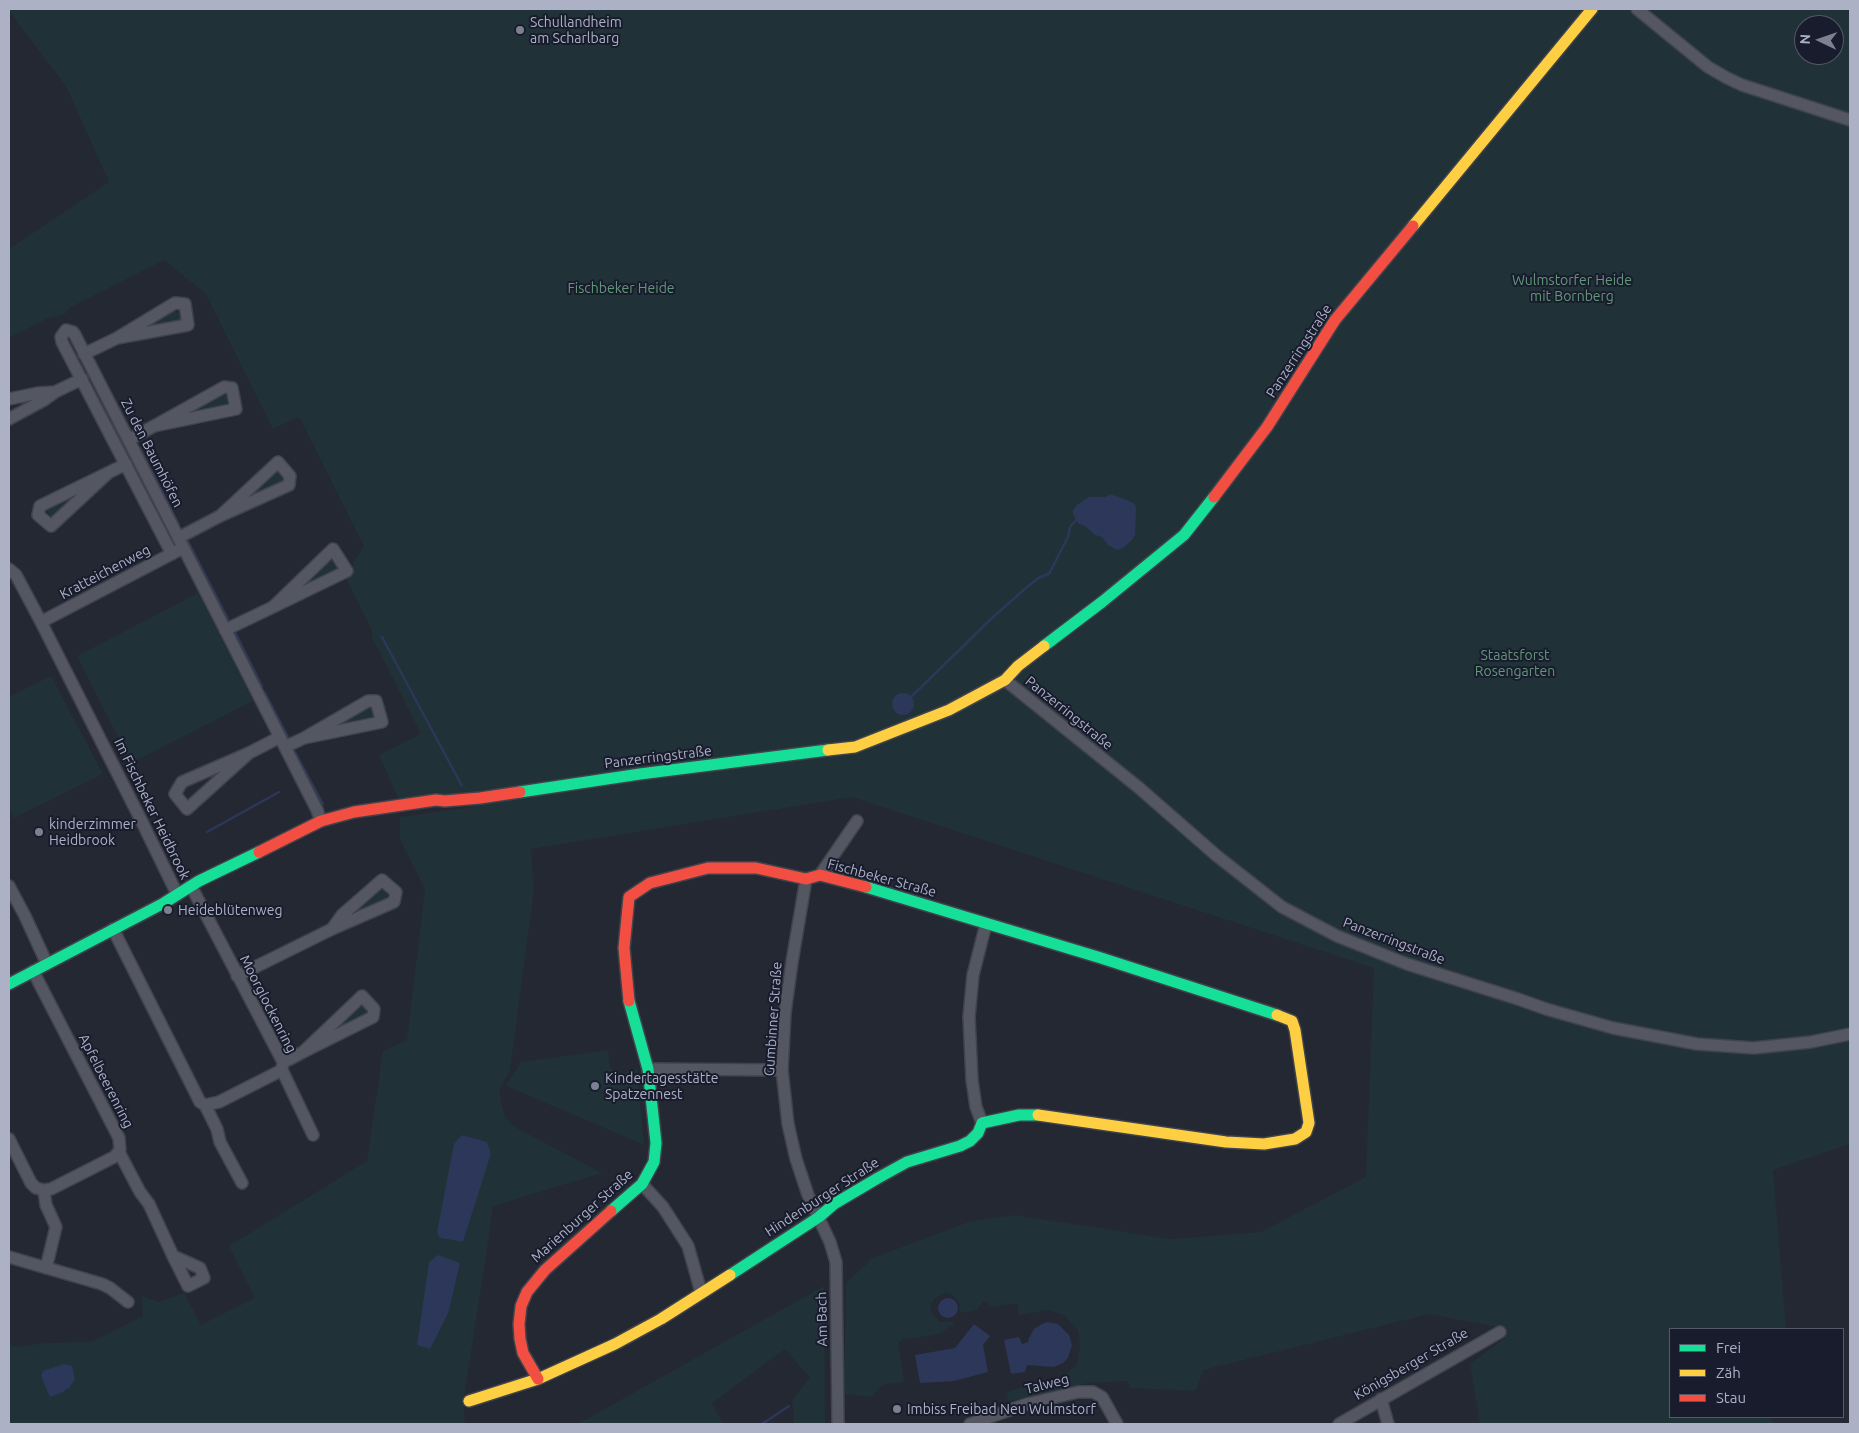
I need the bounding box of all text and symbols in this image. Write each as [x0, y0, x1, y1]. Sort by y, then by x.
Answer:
place label: Schullandheim am Scharlbarg [530, 14, 622, 46]
north arrow [1794, 15, 1844, 65]
marker: Schullandheim am Scharlbarg [514, 24, 526, 36]
text: N [1797, 34, 1813, 45]
park label: Wulmstorfer Heide mit Bornberg [1512, 272, 1632, 304]
park label: Fischbeker Heide [567, 280, 675, 296]
street label: Panzerringstraße [1263, 301, 1335, 401]
street label: Zu den Baumhöfen [117, 396, 187, 510]
street label: Kratteichenweg [57, 541, 153, 603]
park label: Staatsforst Rosengarten [1475, 647, 1555, 680]
street label: Panzerringstraße [1022, 673, 1116, 753]
street label: Im Fischbeker Heidbrook [110, 736, 194, 882]
street label: Panzerringstraße [603, 742, 713, 772]
place label: kinderzimmer Heidbrook [49, 816, 136, 849]
marker: kinderzimmer Heidbrook [33, 826, 45, 838]
street label: Fischbeker Straße [826, 855, 938, 901]
place label: Heideblütenweg [178, 902, 282, 918]
marker: Heideblütenweg [162, 904, 174, 916]
street label: Panzerringstraße [1341, 914, 1447, 968]
street label: Moorglockenring [236, 952, 300, 1056]
street label: Gumbinner Straße [761, 961, 785, 1077]
street label: Apfelbeerenring [75, 1031, 137, 1131]
place label: Kindertagesstätte Spatzennest [605, 1070, 718, 1102]
marker: Kindertagesstätte Spatzennest [589, 1080, 601, 1092]
street label: Hindenburger Straße [762, 1154, 882, 1240]
street label: Marienburger Straße [528, 1166, 636, 1266]
street label: Am Bach [813, 1291, 831, 1347]
street label: Königsberger Straße [1351, 1324, 1471, 1404]
legend [1669, 1328, 1844, 1418]
text: Frei [1716, 1339, 1741, 1356]
text: Zäh [1716, 1364, 1741, 1381]
street label: Talweg [1023, 1370, 1071, 1398]
text: Stau [1716, 1389, 1746, 1406]
place label: Imbiss Freibad Neu Wulmstorf [907, 1401, 1096, 1417]
marker: Imbiss Freibad Neu Wulmstorf [891, 1403, 903, 1415]

